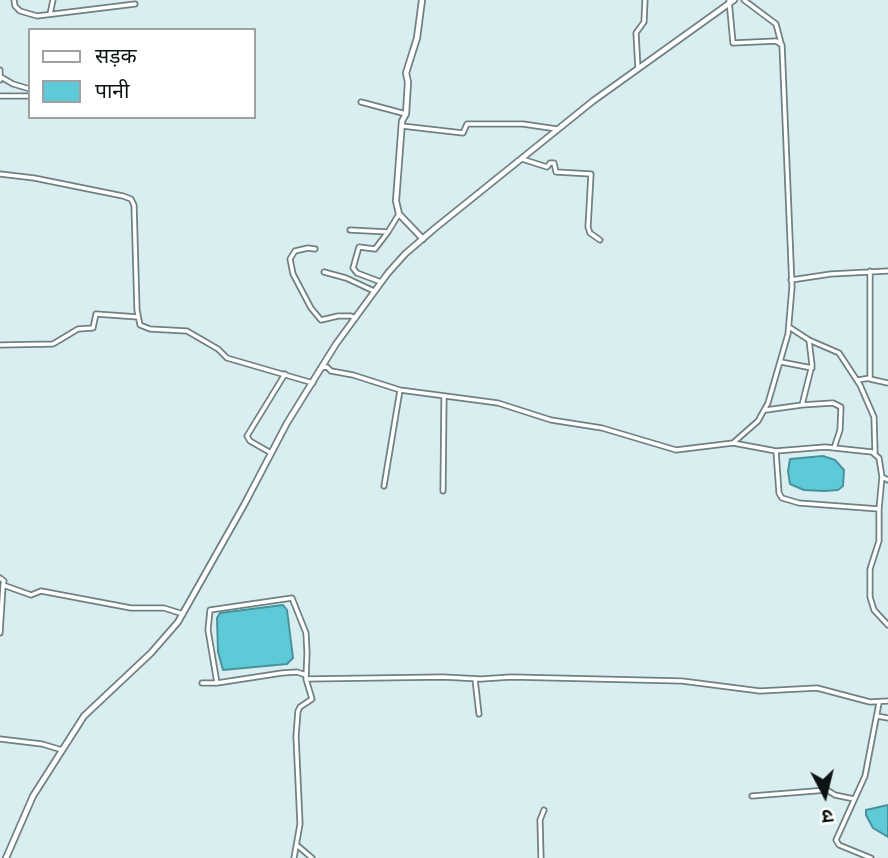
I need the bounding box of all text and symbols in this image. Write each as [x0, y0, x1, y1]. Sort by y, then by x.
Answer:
legend [28, 28, 256, 119]
text: सड़क [95, 41, 137, 71]
text: पानी [95, 76, 129, 106]
north arrow [790, 760, 860, 830]
text: उ [820, 802, 835, 830]

